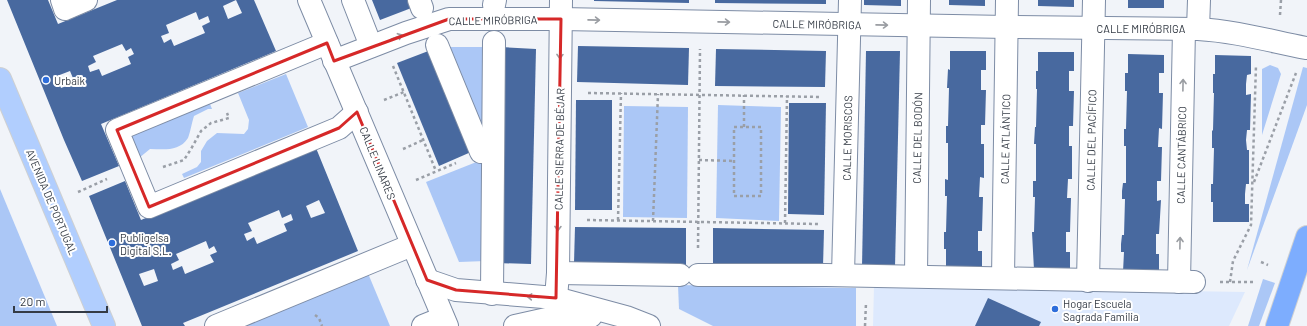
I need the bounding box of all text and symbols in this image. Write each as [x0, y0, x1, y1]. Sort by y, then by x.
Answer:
street label: CALLE MIRÓBRIGA [448, 13, 538, 27]
one-way arrow [587, 16, 600, 23]
street label: CALLE MIRÓBRIGA [772, 17, 862, 31]
one-way arrow [717, 18, 730, 26]
one-way arrow [875, 21, 888, 28]
street label: CALLE MIRÓBRIGA [1097, 22, 1186, 35]
one-way arrow [390, 32, 402, 40]
one-way arrow [556, 46, 564, 59]
place label: Urbaik [54, 74, 86, 87]
marker: Urbaik [41, 75, 51, 85]
one-way arrow [1179, 79, 1186, 92]
street label: CALLE SIERRA DE BÉJAR [551, 88, 567, 210]
street label: CALLE DEL PACÍFICO [1084, 89, 1098, 191]
street label: CALLE DEL BODÓN [910, 92, 924, 184]
street label: CALLE ATLÁNTICO [998, 94, 1012, 184]
street label: CALLE MORISCOS [840, 95, 854, 181]
street label: CALLE CANTÁBRICO [1174, 106, 1188, 204]
street label: CALLE LINARES [357, 125, 399, 201]
street label: AVENIDA DE PORTUGAL [24, 147, 80, 257]
one-way arrow [554, 218, 562, 231]
place label: Publigelsa Digital S.L. [120, 231, 171, 257]
one-way arrow [1176, 237, 1184, 250]
marker: Publigelsa Digital S.L. [107, 238, 117, 248]
scale bar [14, 288, 107, 314]
one-way arrow [527, 293, 540, 300]
text: 20 m [20, 294, 46, 308]
place label: Hogar Escuela Sagrada Familia [1063, 297, 1139, 323]
marker: Hogar Escuela Sagrada Familia [1050, 304, 1060, 314]

